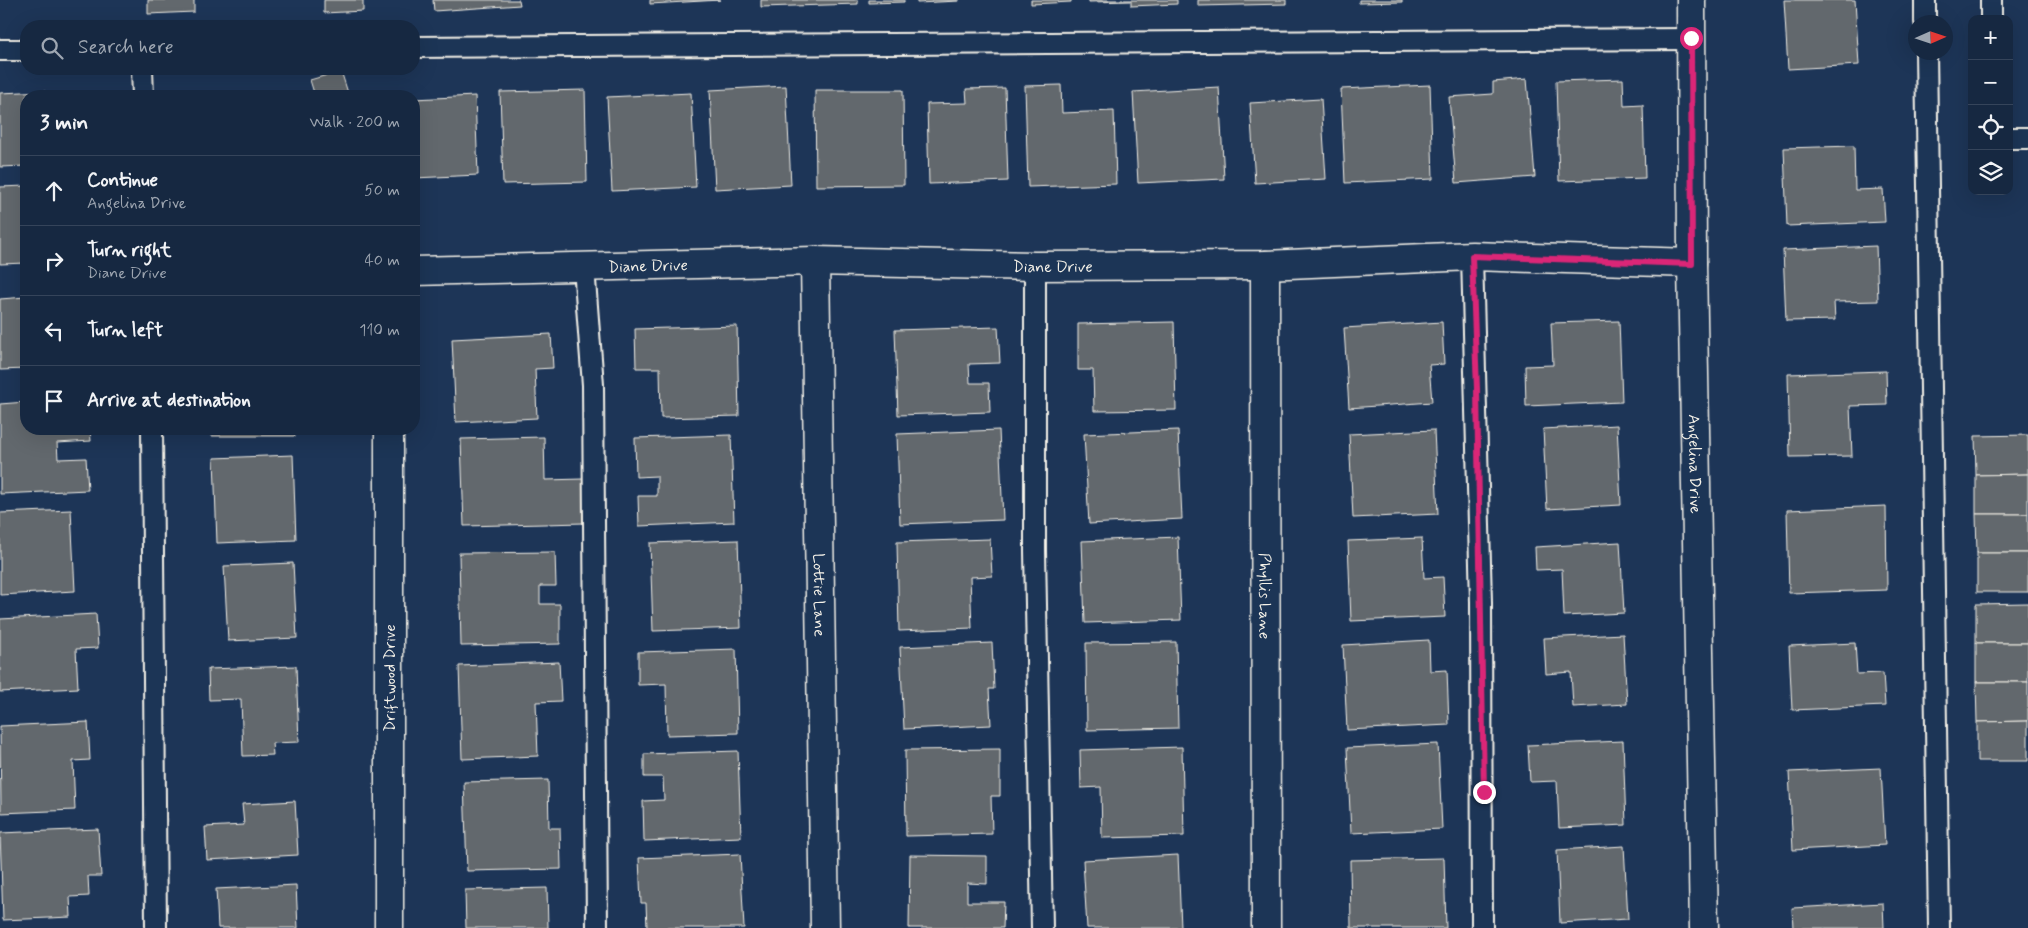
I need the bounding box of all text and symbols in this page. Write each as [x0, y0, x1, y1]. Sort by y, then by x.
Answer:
north arrow [1908, 15, 1953, 60]
map controls [1968, 15, 2013, 195]
button: + [1968, 15, 2013, 60]
search box [20, 20, 420, 75]
route start [1680, 27, 1703, 50]
icon: search [38, 34, 66, 62]
text: Search here [78, 35, 174, 60]
button: − [1968, 60, 2013, 105]
button: locate [1968, 105, 2013, 150]
text: 3 min [40, 109, 88, 137]
text: Walk · 200 m [309, 112, 400, 133]
button: layers [1968, 150, 2013, 195]
text: Continue [87, 168, 158, 193]
icon: ahead [40, 177, 68, 205]
text: 50 m [364, 180, 400, 201]
text: Angelina Drive [87, 193, 186, 214]
text: Turn right [87, 238, 171, 263]
icon: right [40, 247, 68, 275]
text: 40 m [364, 250, 400, 271]
street label: Diane Drive [608, 255, 688, 278]
street label: Diane Drive [1013, 257, 1093, 278]
text: Diane Drive [87, 263, 167, 284]
icon: left [40, 317, 68, 345]
text: Turn left [87, 318, 163, 343]
text: 110 m [359, 320, 400, 341]
icon: arrive [40, 387, 68, 415]
text: Arrive at destination [87, 388, 251, 413]
street label: Angelina Drive [1682, 414, 1706, 514]
street label: Lottie Lane [807, 553, 830, 637]
street label: Phyllis Lane [1253, 553, 1275, 639]
street label: Driftwood Drive [380, 624, 401, 732]
route end [1473, 781, 1496, 804]

